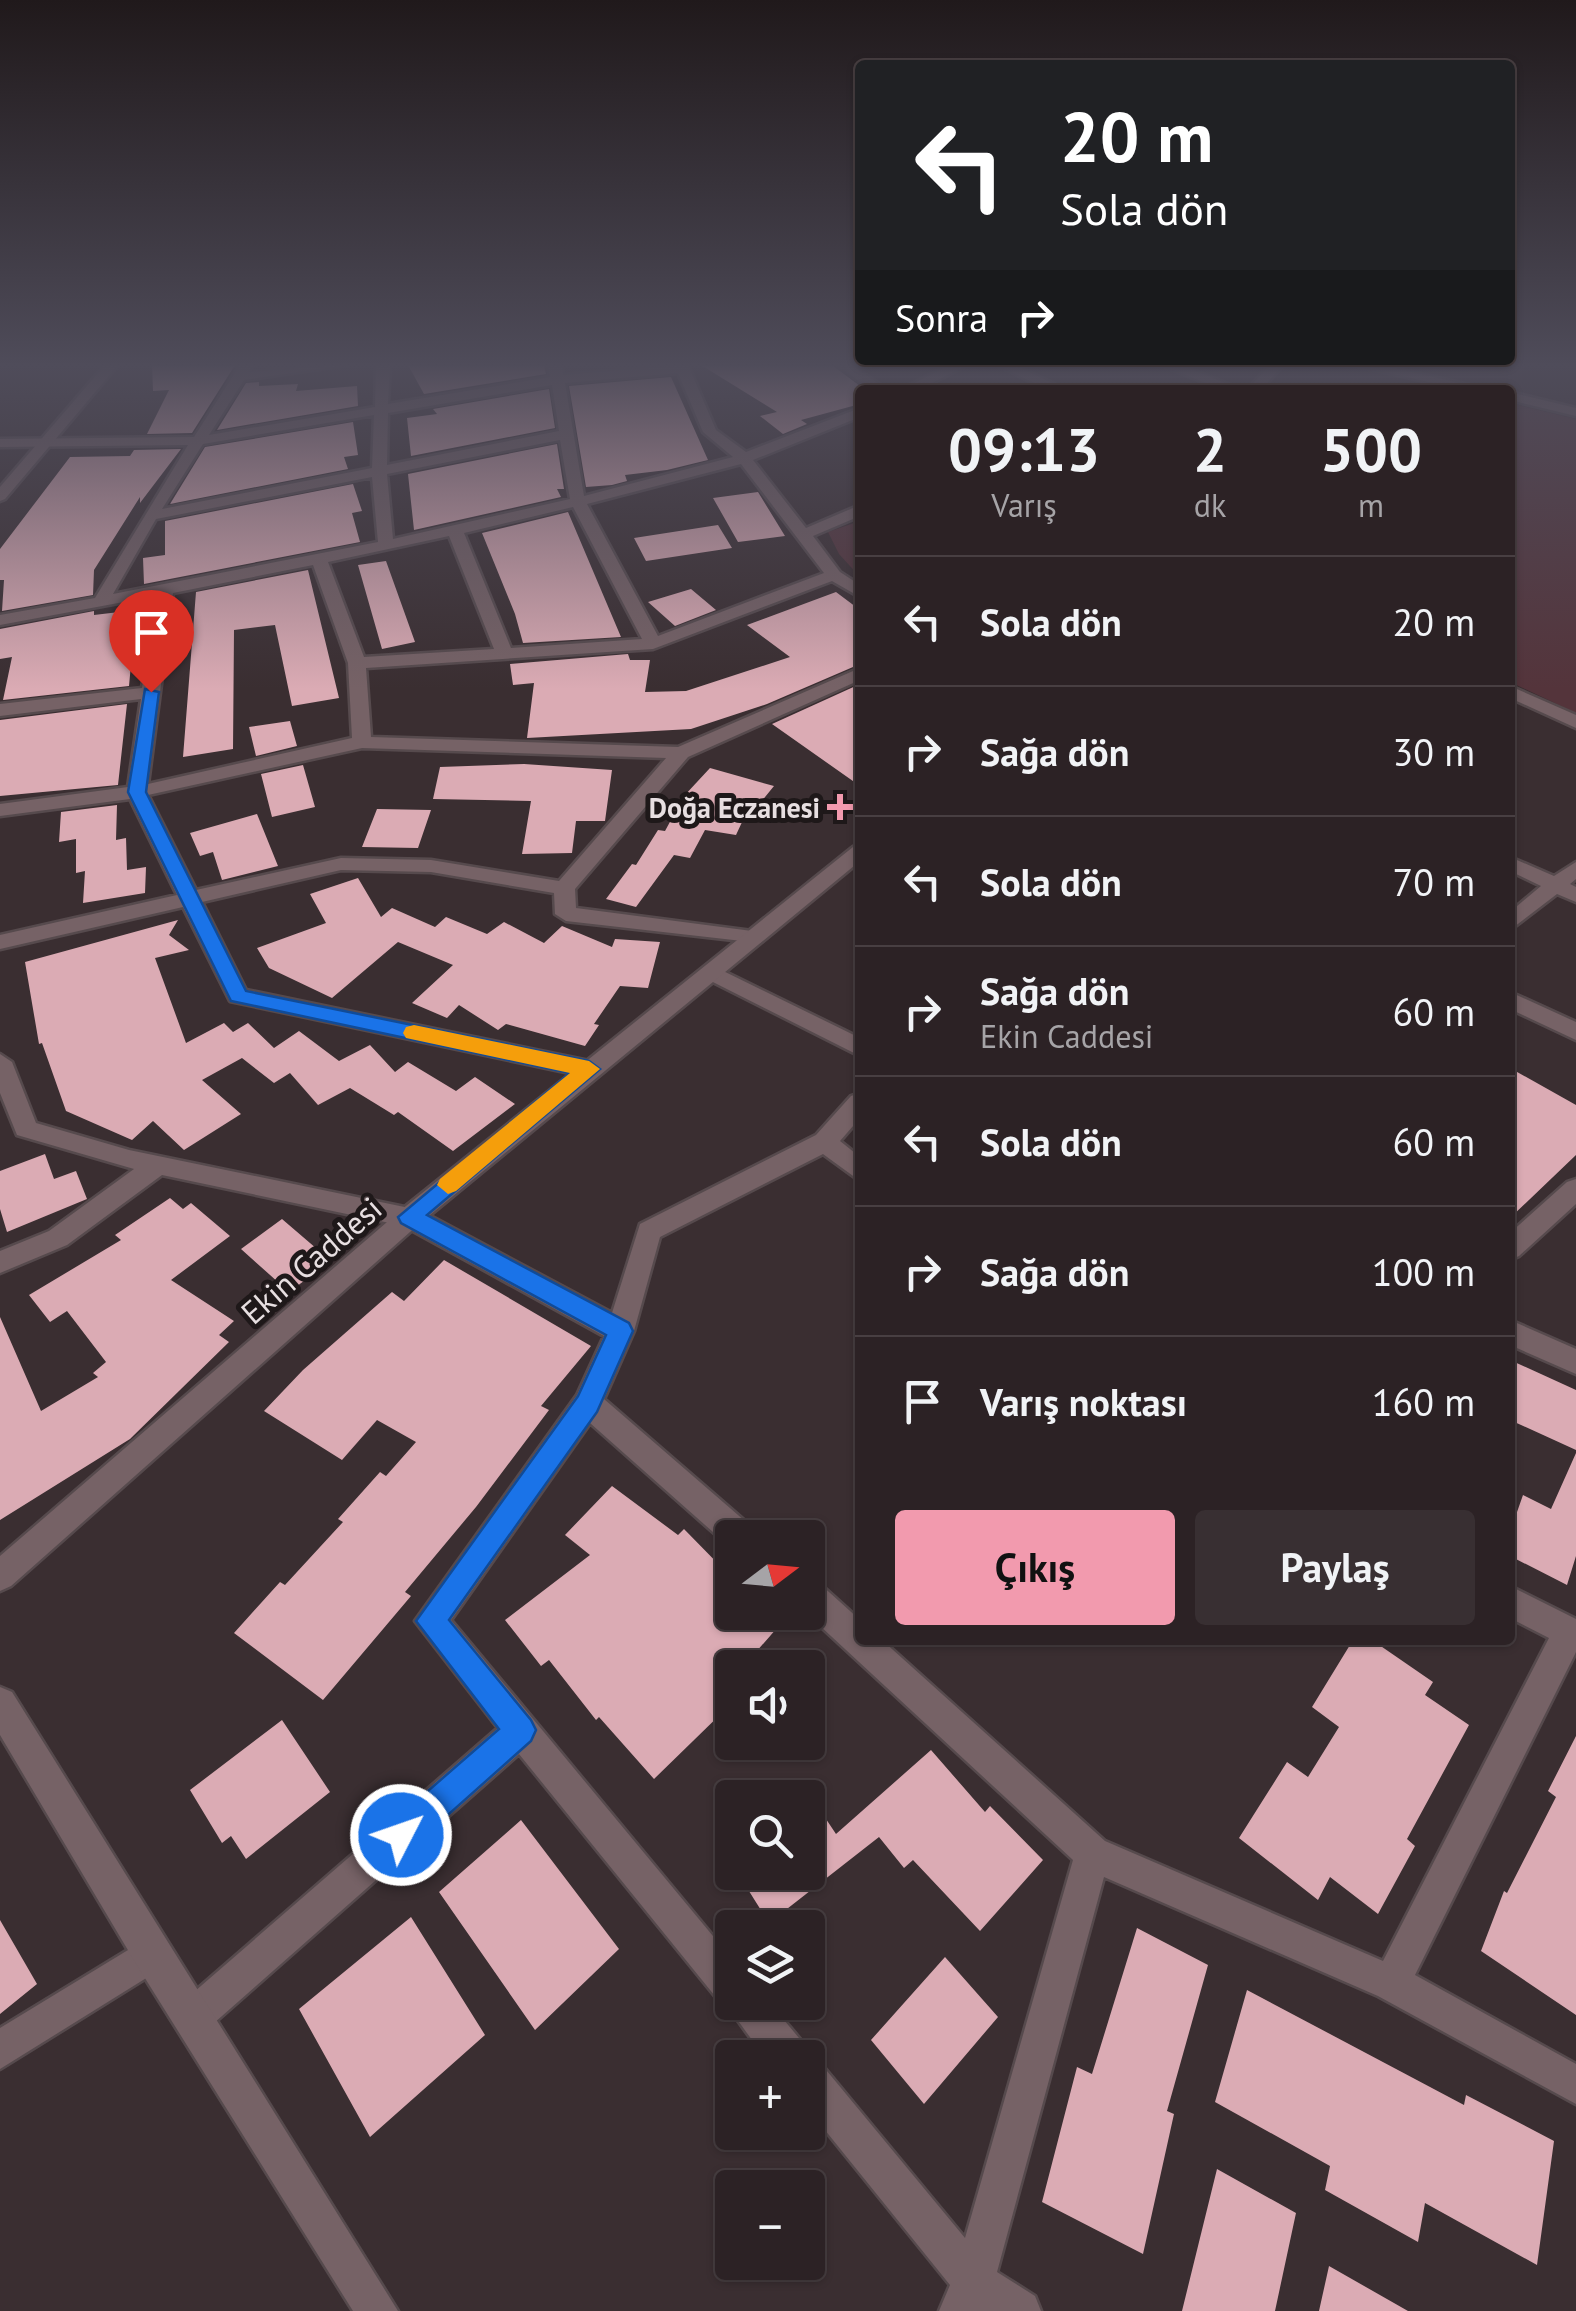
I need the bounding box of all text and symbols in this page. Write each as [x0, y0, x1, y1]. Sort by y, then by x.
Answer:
text: 20 m [1060, 91, 1213, 181]
icon: left [895, 100, 1025, 230]
text: Sola dön [1060, 179, 1228, 237]
icon: right [1008, 290, 1063, 345]
text: Sonra [895, 293, 988, 342]
text: 09:13 [948, 410, 1100, 488]
text: 2 [1193, 410, 1227, 488]
text: 500 [1320, 410, 1422, 488]
text: Varış [991, 484, 1057, 526]
text: dk [1194, 484, 1226, 526]
text: m [1358, 484, 1384, 526]
pin [109, 590, 194, 693]
icon: left [895, 594, 950, 649]
text: Sola dön [980, 597, 1122, 646]
text: 20 m [1393, 597, 1475, 646]
icon: arrive [124, 605, 179, 660]
icon: right [895, 724, 950, 779]
text: Sağa dön [980, 727, 1129, 776]
text: 30 m [1393, 727, 1475, 776]
place label: Doğa Eczanesi [649, 789, 820, 826]
marker: Doğa Eczanesi [829, 796, 851, 818]
icon: left [895, 854, 950, 909]
text: Sola dön [980, 857, 1122, 906]
text: 70 m [1393, 857, 1475, 906]
text: Sağa dön [980, 966, 1129, 1015]
icon: right [895, 984, 950, 1039]
text: 60 m [1393, 987, 1475, 1036]
text: Ekin Caddesi [980, 1015, 1153, 1057]
icon: left [895, 1114, 950, 1169]
text: Sola dön [980, 1117, 1122, 1166]
text: 60 m [1393, 1117, 1475, 1166]
street label: Ekin Caddesi [232, 1187, 390, 1333]
icon: right [895, 1244, 950, 1299]
text: Sağa dön [980, 1247, 1129, 1296]
text: 100 m [1372, 1247, 1475, 1296]
icon: arrive [895, 1374, 950, 1429]
text: Varış noktası [980, 1377, 1187, 1426]
text: 160 m [1372, 1377, 1475, 1426]
button: Çıkış [895, 1510, 1175, 1625]
button: Paylaş [1195, 1510, 1475, 1625]
north arrow [715, 1520, 825, 1630]
map controls [715, 1520, 825, 2280]
button: sound [715, 1650, 825, 1760]
button: search [715, 1780, 825, 1890]
position arrow [349, 1783, 453, 1887]
button: layers [715, 1910, 825, 2020]
button: + [715, 2040, 825, 2150]
button: − [715, 2170, 825, 2280]

